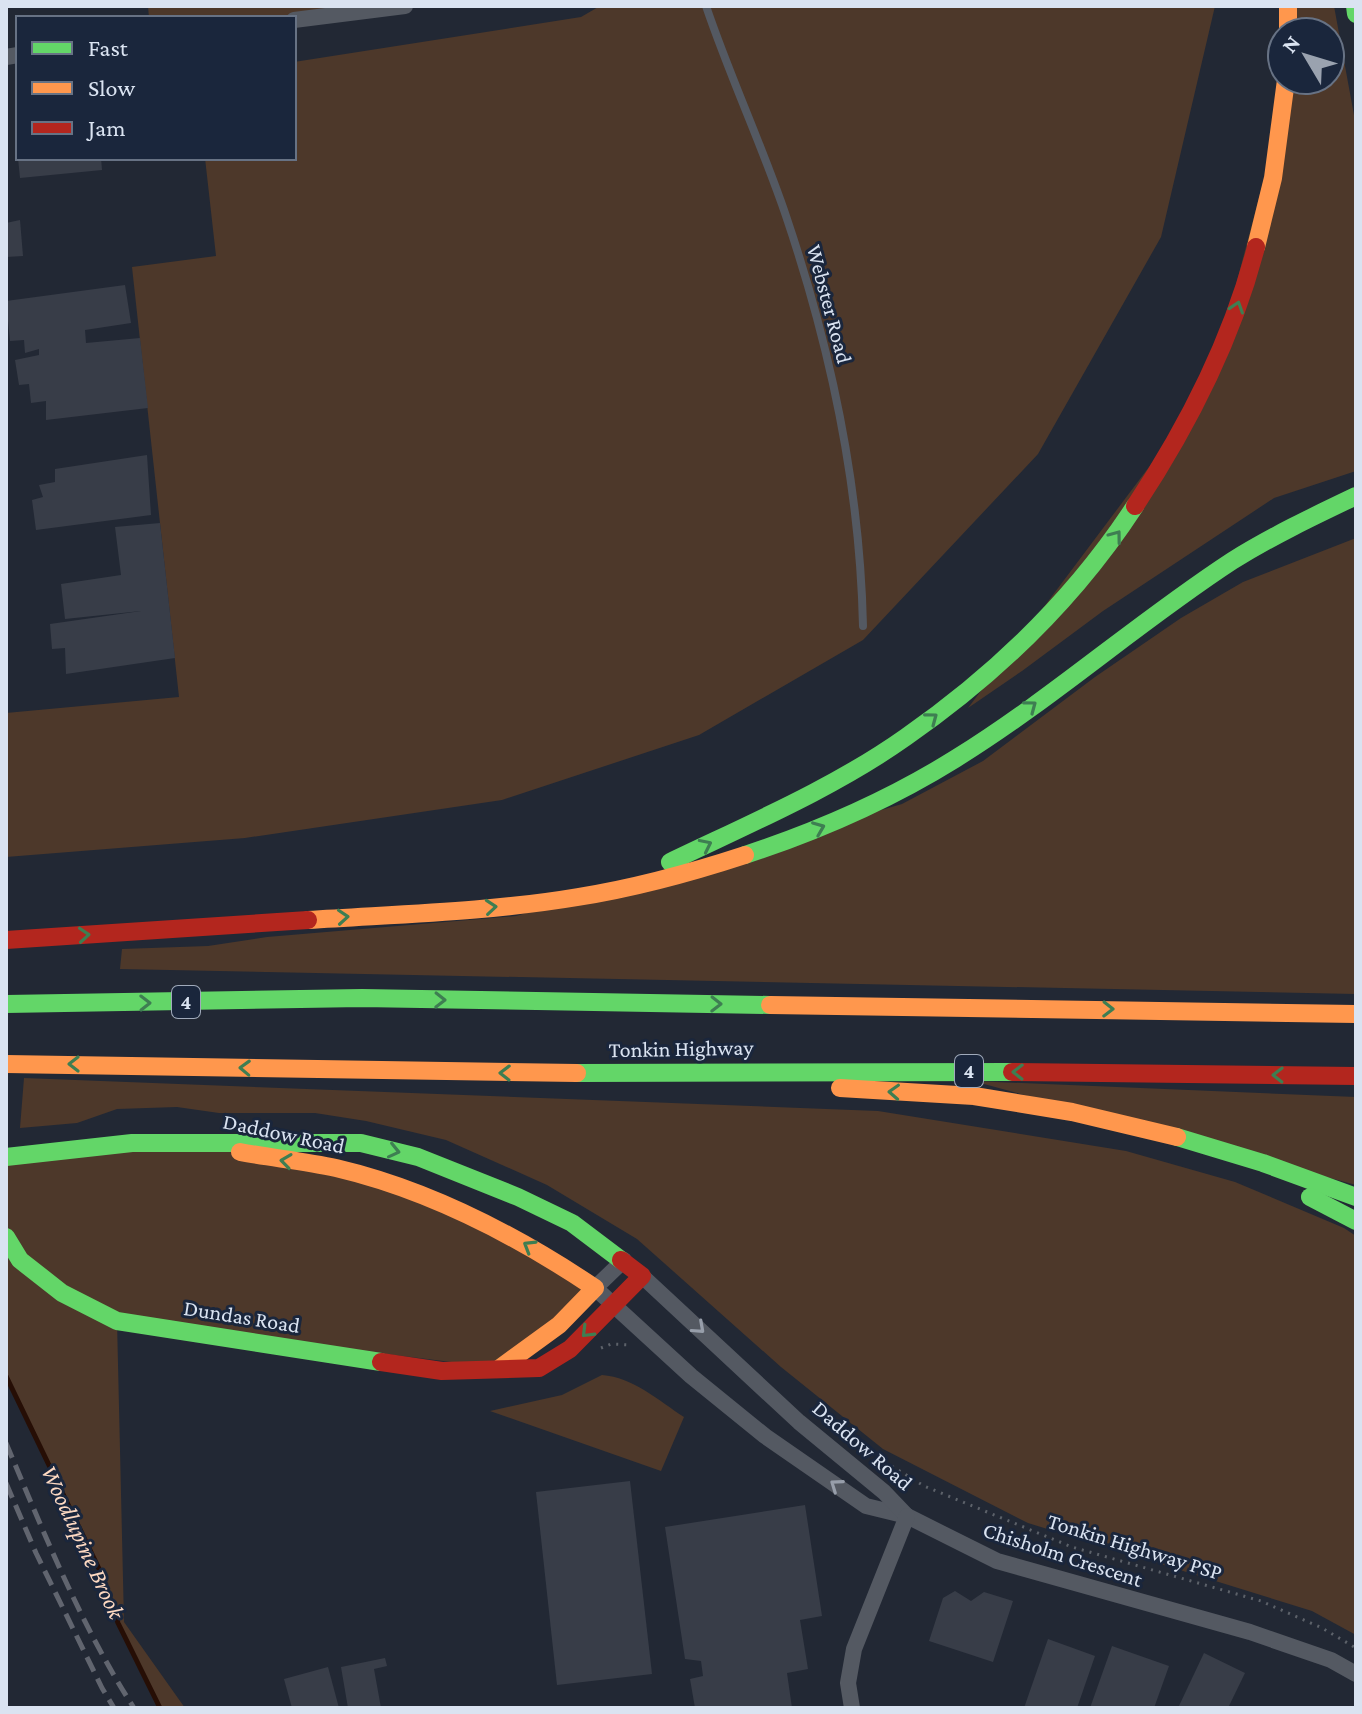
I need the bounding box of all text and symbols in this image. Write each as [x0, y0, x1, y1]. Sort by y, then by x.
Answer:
legend [16, 16, 296, 160]
north arrow [1266, 16, 1346, 96]
text: N [1276, 30, 1305, 58]
text: Fast [88, 34, 129, 61]
text: Slow [88, 74, 135, 101]
text: Jam [86, 114, 126, 141]
street label: Webster Road [802, 242, 858, 367]
one-way arrow [1228, 301, 1244, 315]
one-way arrow [1106, 530, 1121, 544]
one-way arrow [1023, 701, 1037, 716]
one-way arrow [923, 713, 938, 727]
one-way arrow [811, 821, 825, 838]
one-way arrow [697, 839, 712, 855]
one-way arrow [485, 899, 498, 916]
one-way arrow [337, 909, 350, 926]
one-way arrow [78, 927, 91, 944]
road number: 4 [172, 986, 200, 1018]
one-way arrow [434, 991, 447, 1008]
one-way arrow [139, 994, 152, 1012]
one-way arrow [710, 995, 723, 1013]
one-way arrow [1102, 1001, 1115, 1018]
street label: Tonkin Highway [608, 1035, 755, 1062]
one-way arrow [67, 1055, 80, 1073]
road number: 4 [955, 1055, 983, 1087]
one-way arrow [238, 1060, 251, 1077]
one-way arrow [1011, 1063, 1024, 1080]
one-way arrow [498, 1064, 511, 1081]
one-way arrow [1271, 1066, 1284, 1084]
one-way arrow [887, 1083, 900, 1100]
street label: Daddow Road [221, 1108, 347, 1159]
one-way arrow [387, 1142, 400, 1159]
one-way arrow [279, 1153, 292, 1170]
one-way arrow [523, 1240, 538, 1256]
street label: Dundas Road [182, 1295, 302, 1338]
one-way arrow [690, 1319, 704, 1334]
one-way arrow [582, 1323, 596, 1337]
street label: Daddow Road [808, 1395, 918, 1496]
water label: Woodlupine Brook [36, 1461, 131, 1624]
one-way arrow [831, 1480, 845, 1495]
street label: Tonkin Highway PSP [1044, 1508, 1225, 1585]
street label: Chisholm Crescent [980, 1517, 1146, 1592]

